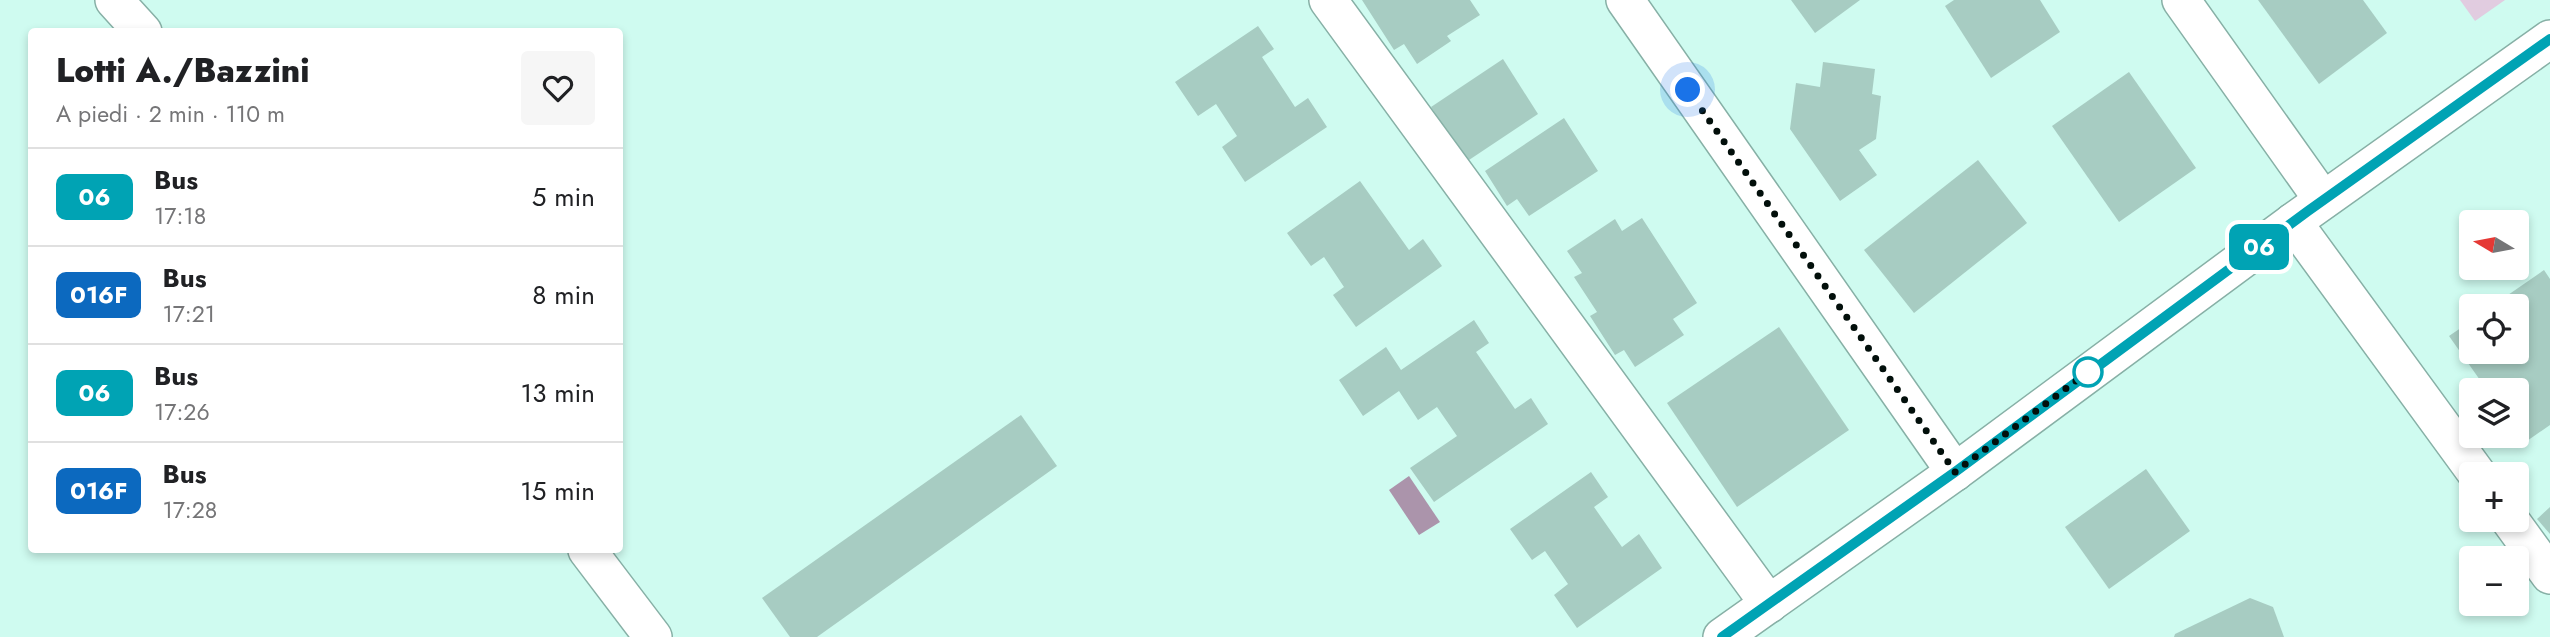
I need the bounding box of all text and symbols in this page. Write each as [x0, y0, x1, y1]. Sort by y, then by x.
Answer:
text: Lotti A./Bazzini [56, 47, 310, 94]
button: heart [521, 51, 595, 125]
your location [1670, 72, 1705, 107]
text: A piedi · 2 min · 110 m [56, 97, 285, 131]
text: Bus [154, 161, 198, 199]
text: 5 min [532, 178, 595, 216]
text: 06 [79, 179, 110, 214]
text: 17:18 [154, 199, 206, 233]
north arrow [2459, 210, 2529, 280]
map controls [2459, 210, 2529, 616]
line badge: 06 [2228, 224, 2290, 270]
text: 06 [2243, 229, 2275, 264]
text: Bus [162, 259, 207, 297]
text: 8 min [532, 276, 595, 314]
text: 016F [70, 277, 127, 312]
button: locate [2459, 294, 2529, 364]
text: 17:21 [162, 297, 215, 331]
text: Bus [154, 357, 198, 395]
unlabelled marker [2073, 357, 2103, 387]
text: 13 min [521, 374, 595, 412]
text: 06 [79, 375, 110, 410]
button: layers [2459, 378, 2529, 448]
text: 17:26 [154, 395, 210, 429]
text: Bus [162, 455, 207, 493]
button: + [2459, 462, 2529, 532]
text: 15 min [520, 472, 595, 510]
text: 016F [70, 473, 127, 508]
text: 17:28 [162, 493, 217, 527]
button: − [2459, 546, 2529, 616]

